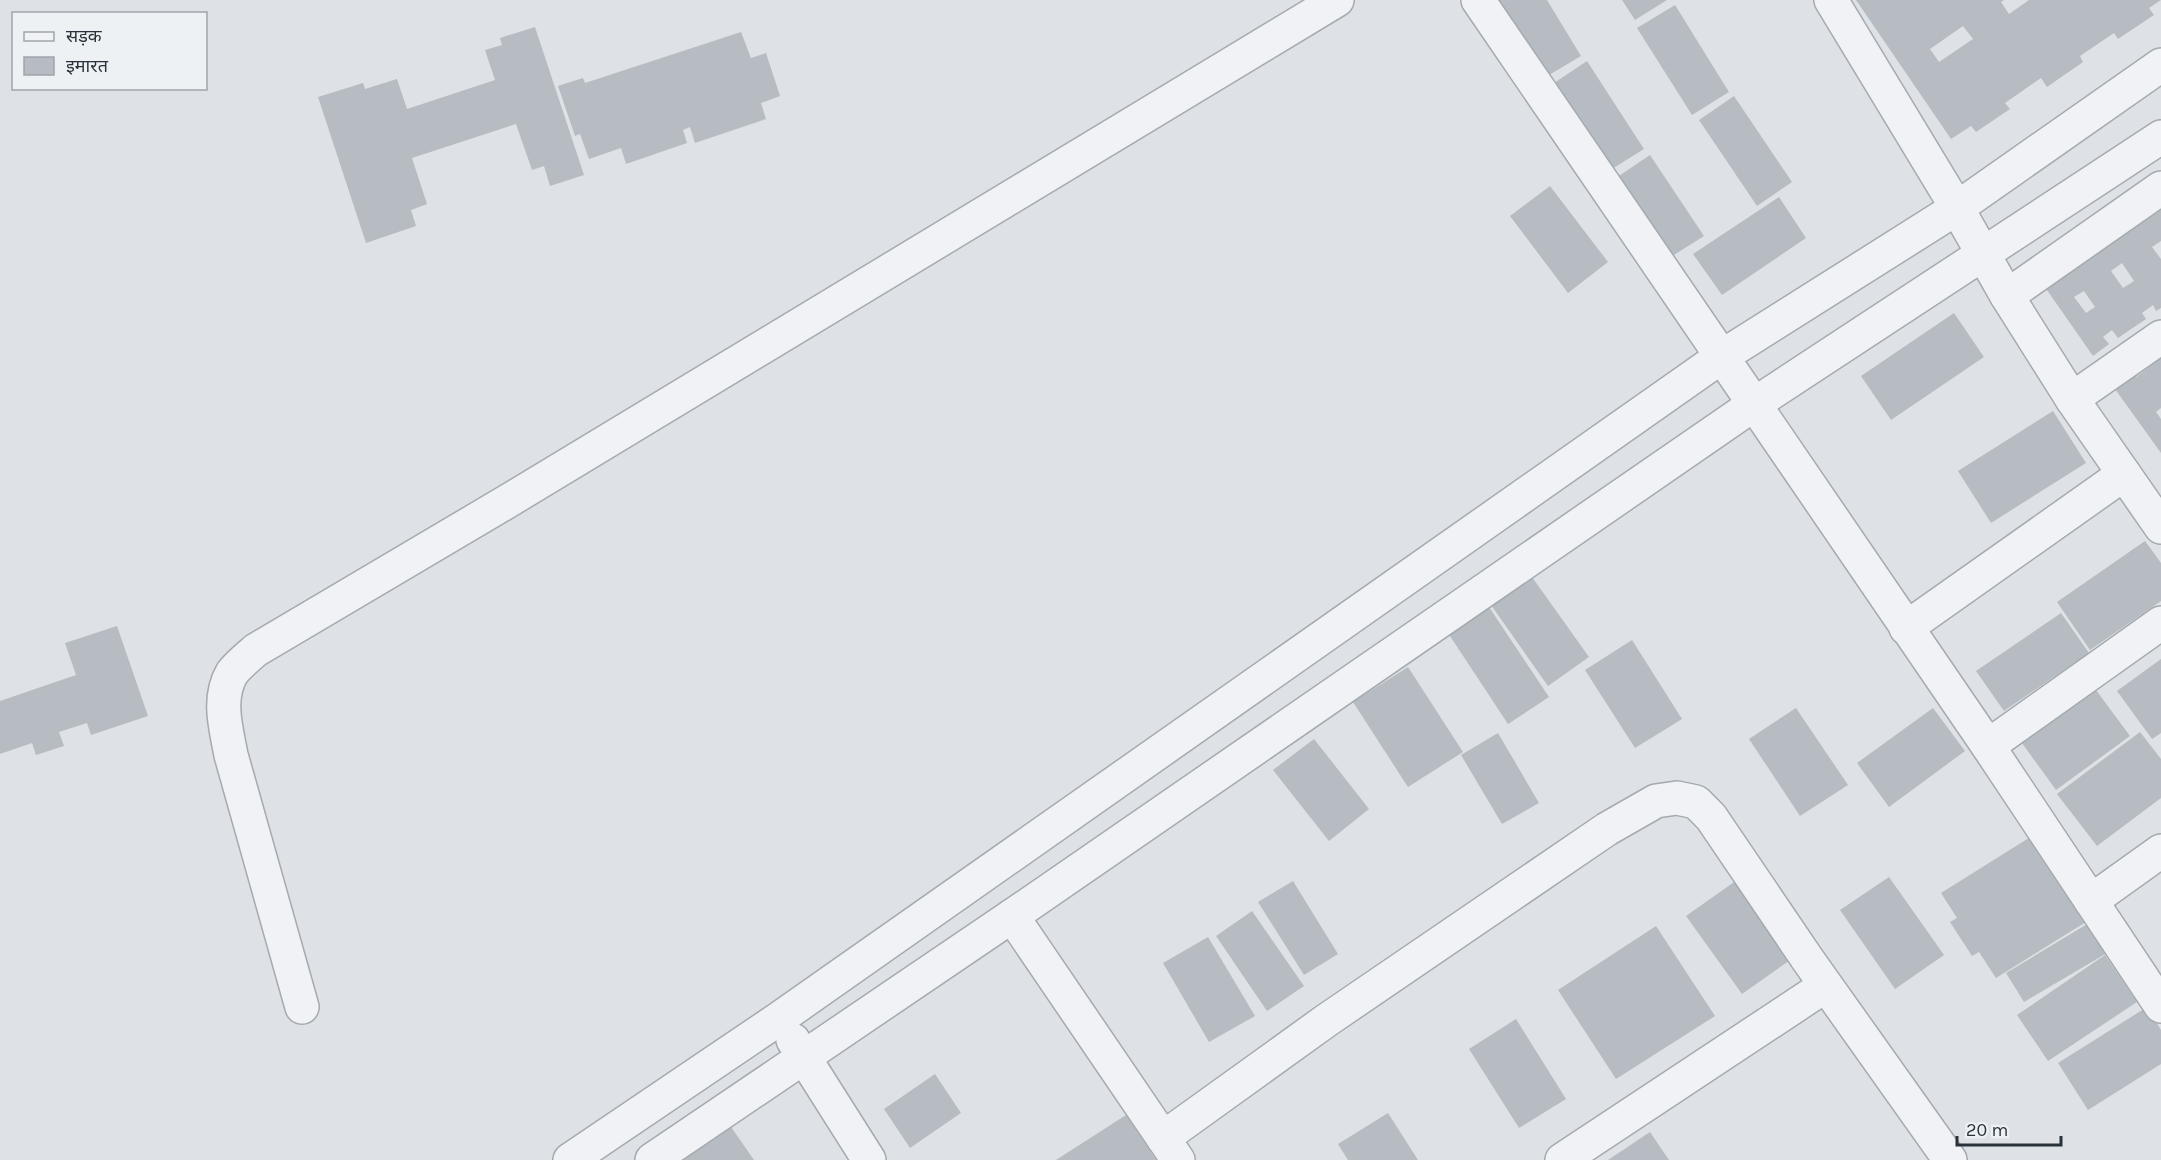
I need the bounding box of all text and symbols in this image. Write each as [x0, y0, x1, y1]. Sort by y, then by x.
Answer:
legend [12, 12, 207, 90]
text: सड़क [66, 25, 103, 47]
text: इमारत [66, 55, 109, 77]
scale bar [1957, 1109, 2060, 1147]
text: 20 m [1966, 1119, 2008, 1141]

